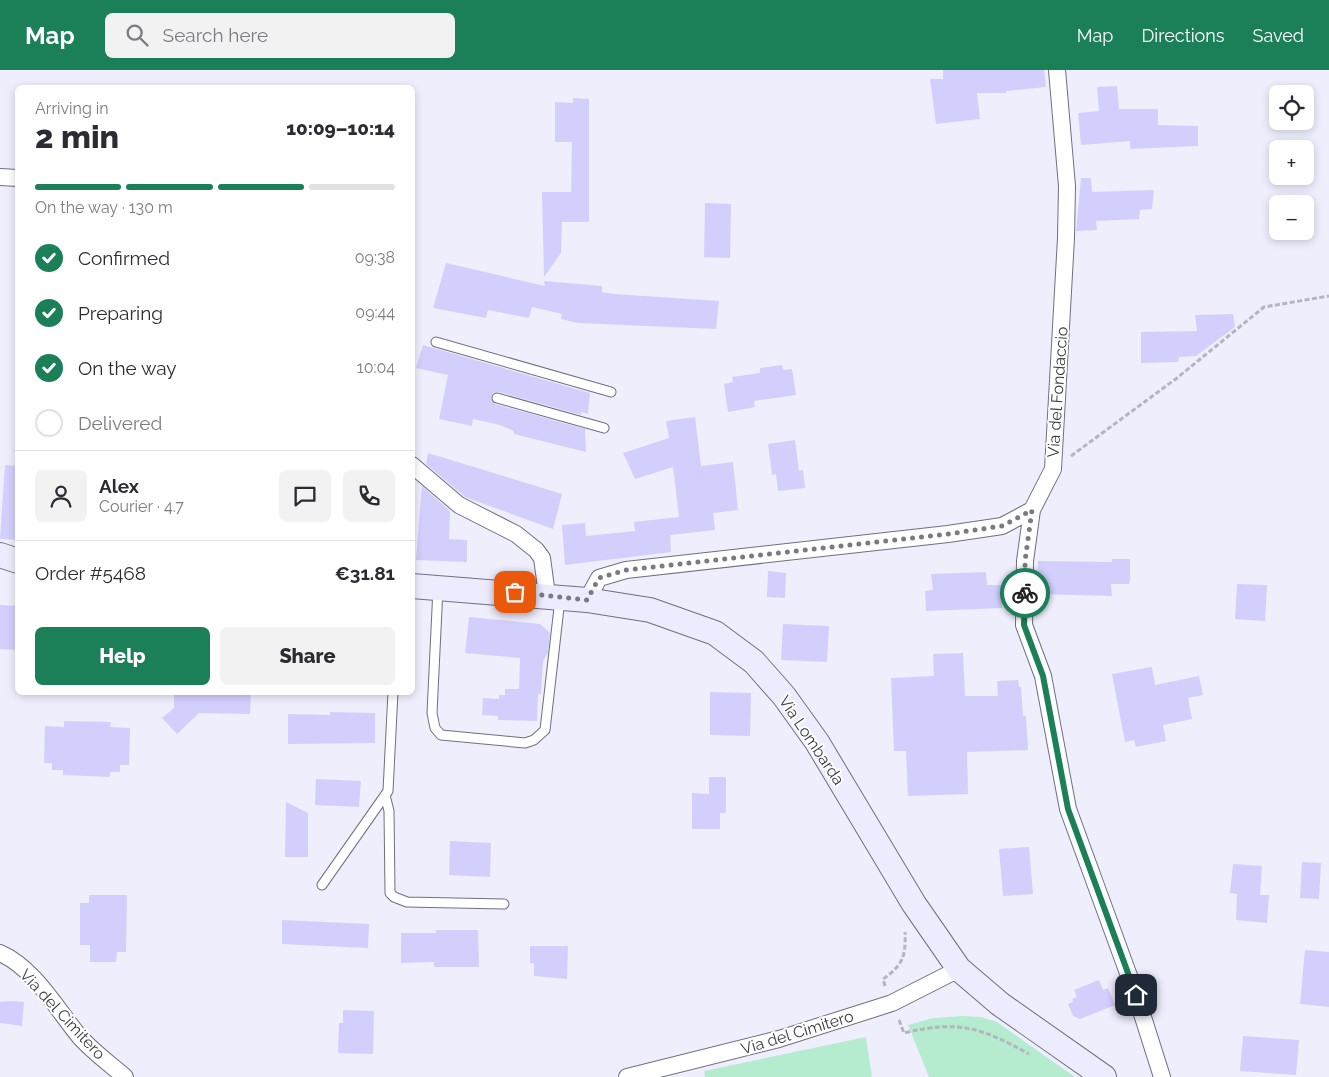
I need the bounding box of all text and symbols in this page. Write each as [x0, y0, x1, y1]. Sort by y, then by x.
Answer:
search box [105, 13, 455, 58]
text: Map [25, 21, 75, 50]
icon: search [123, 21, 151, 49]
text: Search here [163, 24, 268, 46]
text: Map [1077, 25, 1113, 46]
text: Directions [1141, 25, 1225, 46]
text: Saved [1253, 25, 1304, 46]
map controls [1269, 85, 1314, 240]
button: locate [1269, 85, 1314, 130]
text: Arriving in [35, 99, 109, 118]
text: 10:09–10:14 [286, 117, 395, 139]
text: 2 min [35, 118, 119, 155]
button: + [1269, 140, 1314, 185]
button: − [1269, 195, 1314, 240]
text: On the way · 130 m [35, 198, 173, 217]
icon: check [35, 244, 63, 272]
text: Confirmed [78, 247, 170, 269]
text: 09:38 [355, 248, 395, 267]
icon: check [35, 299, 63, 327]
text: Preparing [78, 302, 163, 324]
text: 09:44 [355, 303, 395, 322]
street label: Via del Fondaccio [1043, 326, 1072, 458]
icon: check [35, 354, 63, 382]
text: On the way [78, 357, 177, 379]
text: 10:04 [357, 358, 395, 377]
text: Delivered [78, 412, 162, 434]
button: person [35, 470, 87, 522]
button: chat [279, 470, 331, 522]
button: phone [343, 470, 395, 522]
text: Alex [99, 475, 139, 497]
text: Courier · 4.7 [99, 497, 184, 516]
text: Order #5468 [35, 562, 146, 584]
text: €31.81 [335, 562, 395, 584]
courier [1000, 568, 1050, 618]
pin [494, 571, 536, 613]
icon: bag [501, 578, 529, 606]
icon: bike [1011, 579, 1039, 607]
button: Help [35, 627, 210, 685]
button: Share [220, 627, 395, 685]
street label: Via Lombarda [775, 692, 848, 788]
street label: Via del Cimitero [16, 965, 109, 1063]
pin [1115, 974, 1157, 1016]
icon: home [1122, 981, 1150, 1009]
street label: Via del Cimitero [739, 1006, 856, 1059]

